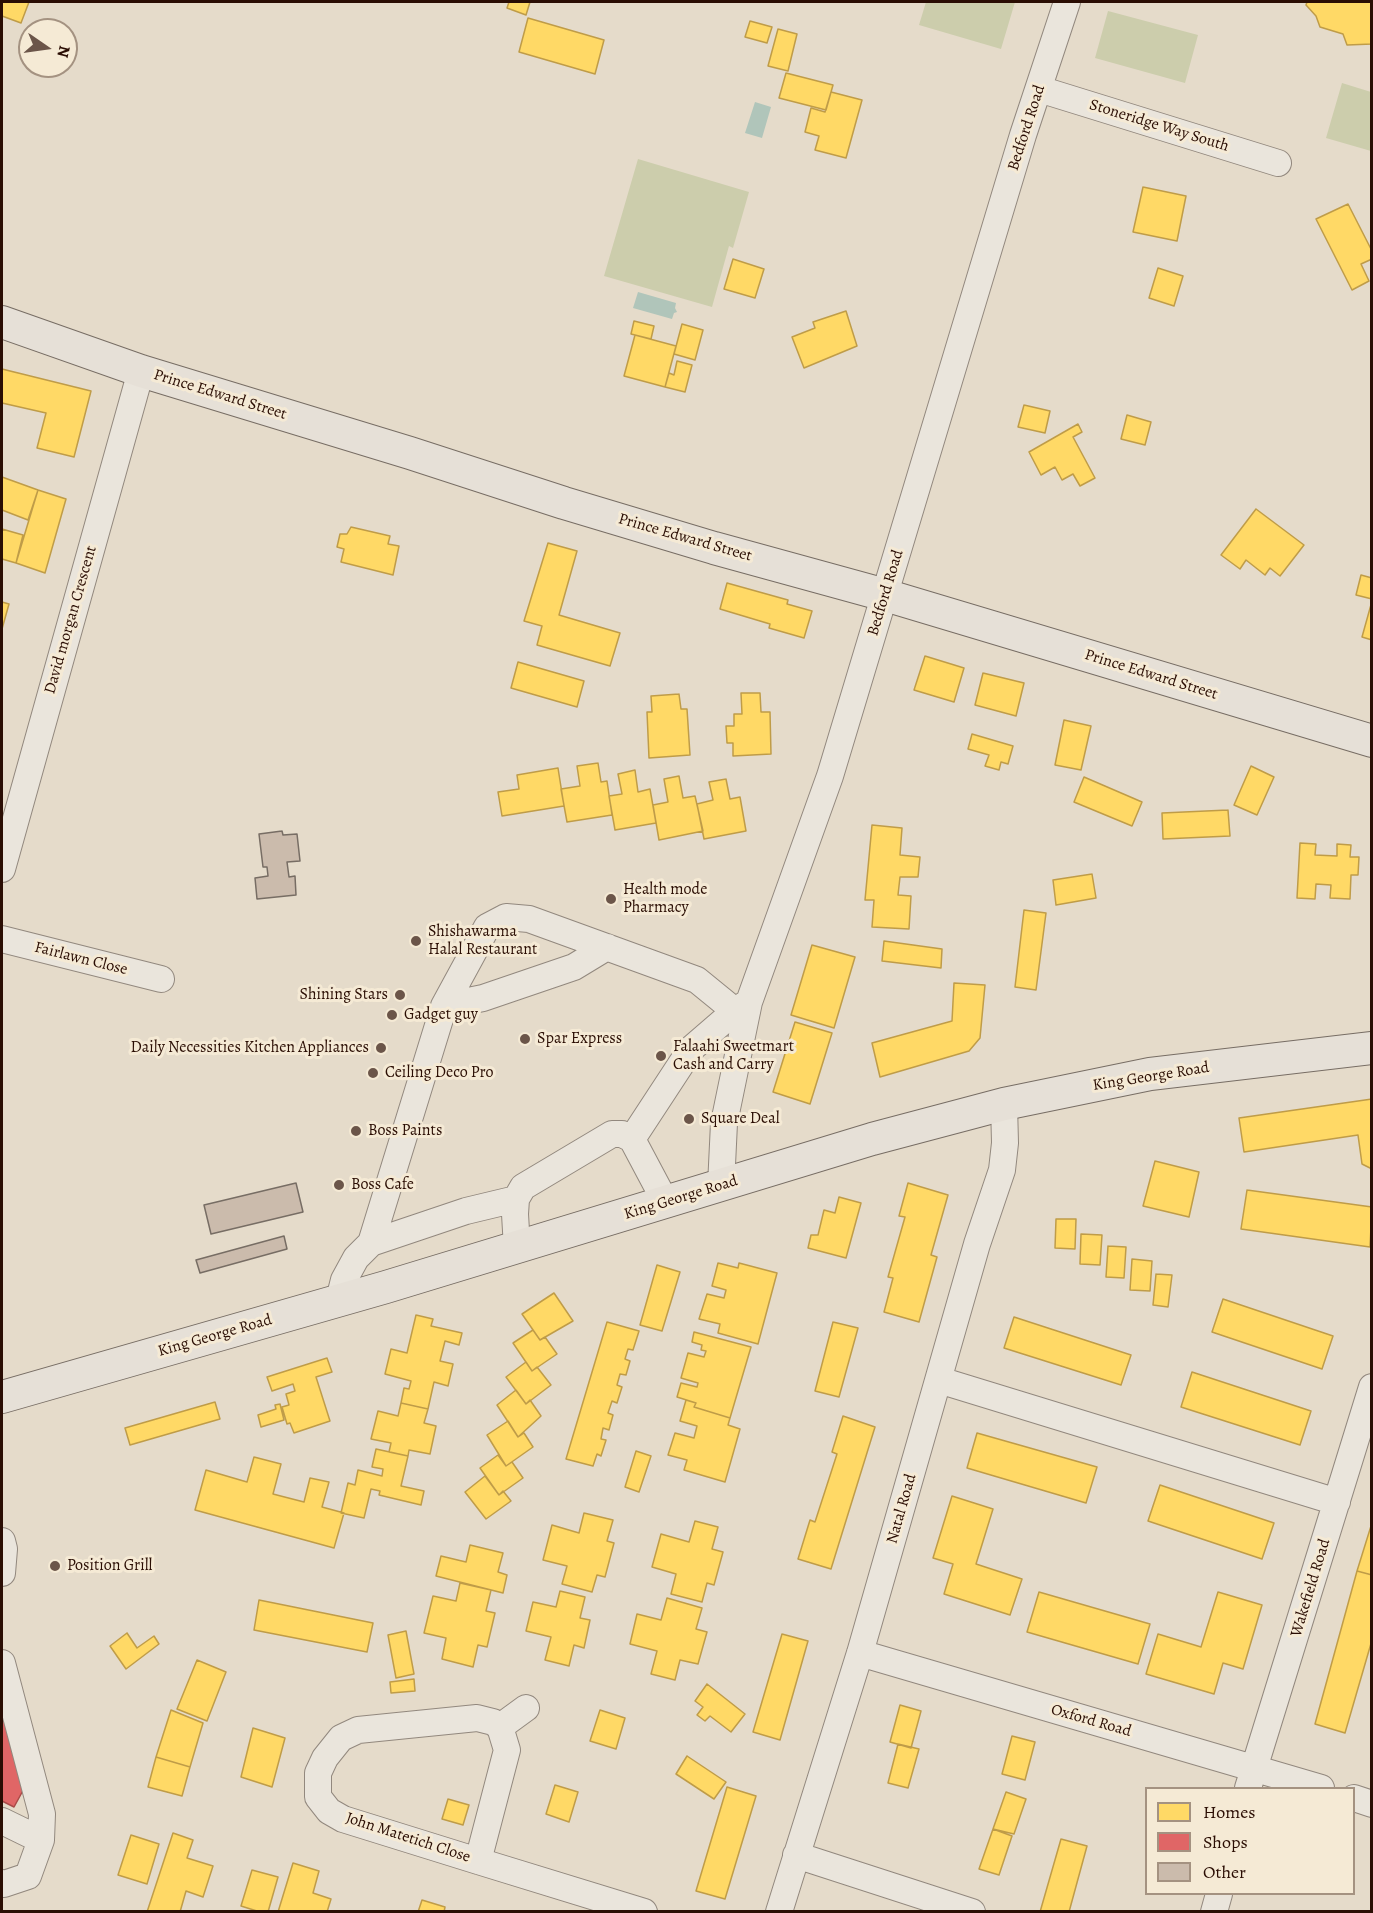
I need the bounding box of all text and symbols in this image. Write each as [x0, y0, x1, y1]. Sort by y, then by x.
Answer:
north arrow [18, 18, 78, 78]
text: N [52, 43, 76, 60]
street label: Bedford Road [1004, 83, 1050, 173]
street label: Stoneridge Way South [1087, 96, 1231, 156]
street label: Prince Edward Street [151, 366, 289, 424]
street label: Prince Edward Street [616, 510, 754, 566]
street label: David morgan Crescent [41, 544, 101, 696]
street label: Bedford Road [864, 548, 908, 638]
street label: Prince Edward Street [1082, 646, 1220, 704]
place label: Health mode Pharmacy [623, 880, 707, 918]
marker: Health mode Pharmacy [604, 892, 618, 906]
place label: Shishawarma Halal Restaurant [428, 922, 537, 960]
marker: Shishawarma Halal Restaurant [409, 934, 423, 948]
street label: Fairlawn Close [32, 938, 130, 980]
place label: Shining Stars [300, 985, 388, 1005]
marker: Shining Stars [393, 988, 407, 1002]
place label: Gadget guy [404, 1005, 478, 1025]
marker: Gadget guy [385, 1008, 399, 1022]
place label: Spar Express [537, 1029, 622, 1049]
marker: Spar Express [518, 1032, 532, 1046]
place label: Falaahi Sweetmart Cash and Carry [673, 1037, 794, 1075]
place label: Daily Necessities Kitchen Appliances [131, 1038, 369, 1058]
marker: Daily Necessities Kitchen Appliances [374, 1041, 388, 1055]
marker: Falaahi Sweetmart Cash and Carry [654, 1049, 668, 1063]
street label: King George Road [1091, 1058, 1211, 1096]
place label: Ceiling Deco Pro [385, 1063, 493, 1083]
marker: Ceiling Deco Pro [366, 1066, 380, 1080]
place label: Square Deal [701, 1109, 780, 1129]
marker: Square Deal [682, 1112, 696, 1126]
place label: Boss Paints [368, 1121, 442, 1141]
marker: Boss Paints [349, 1124, 363, 1138]
street label: King George Road [622, 1172, 740, 1224]
place label: Boss Cafe [351, 1175, 414, 1195]
marker: Boss Cafe [332, 1178, 346, 1192]
street label: King George Road [156, 1311, 274, 1361]
street label: Natal Road [883, 1472, 921, 1546]
street label: Wakefield Road [1287, 1537, 1335, 1639]
place label: Position Grill [67, 1556, 153, 1576]
marker: Position Grill [48, 1559, 62, 1573]
street label: Oxford Road [1049, 1700, 1133, 1742]
legend [1145, 1787, 1355, 1895]
text: Homes [1203, 1800, 1255, 1824]
street label: John Matetich Close [343, 1809, 473, 1867]
text: Shops [1203, 1830, 1248, 1854]
text: Other [1203, 1860, 1246, 1884]

